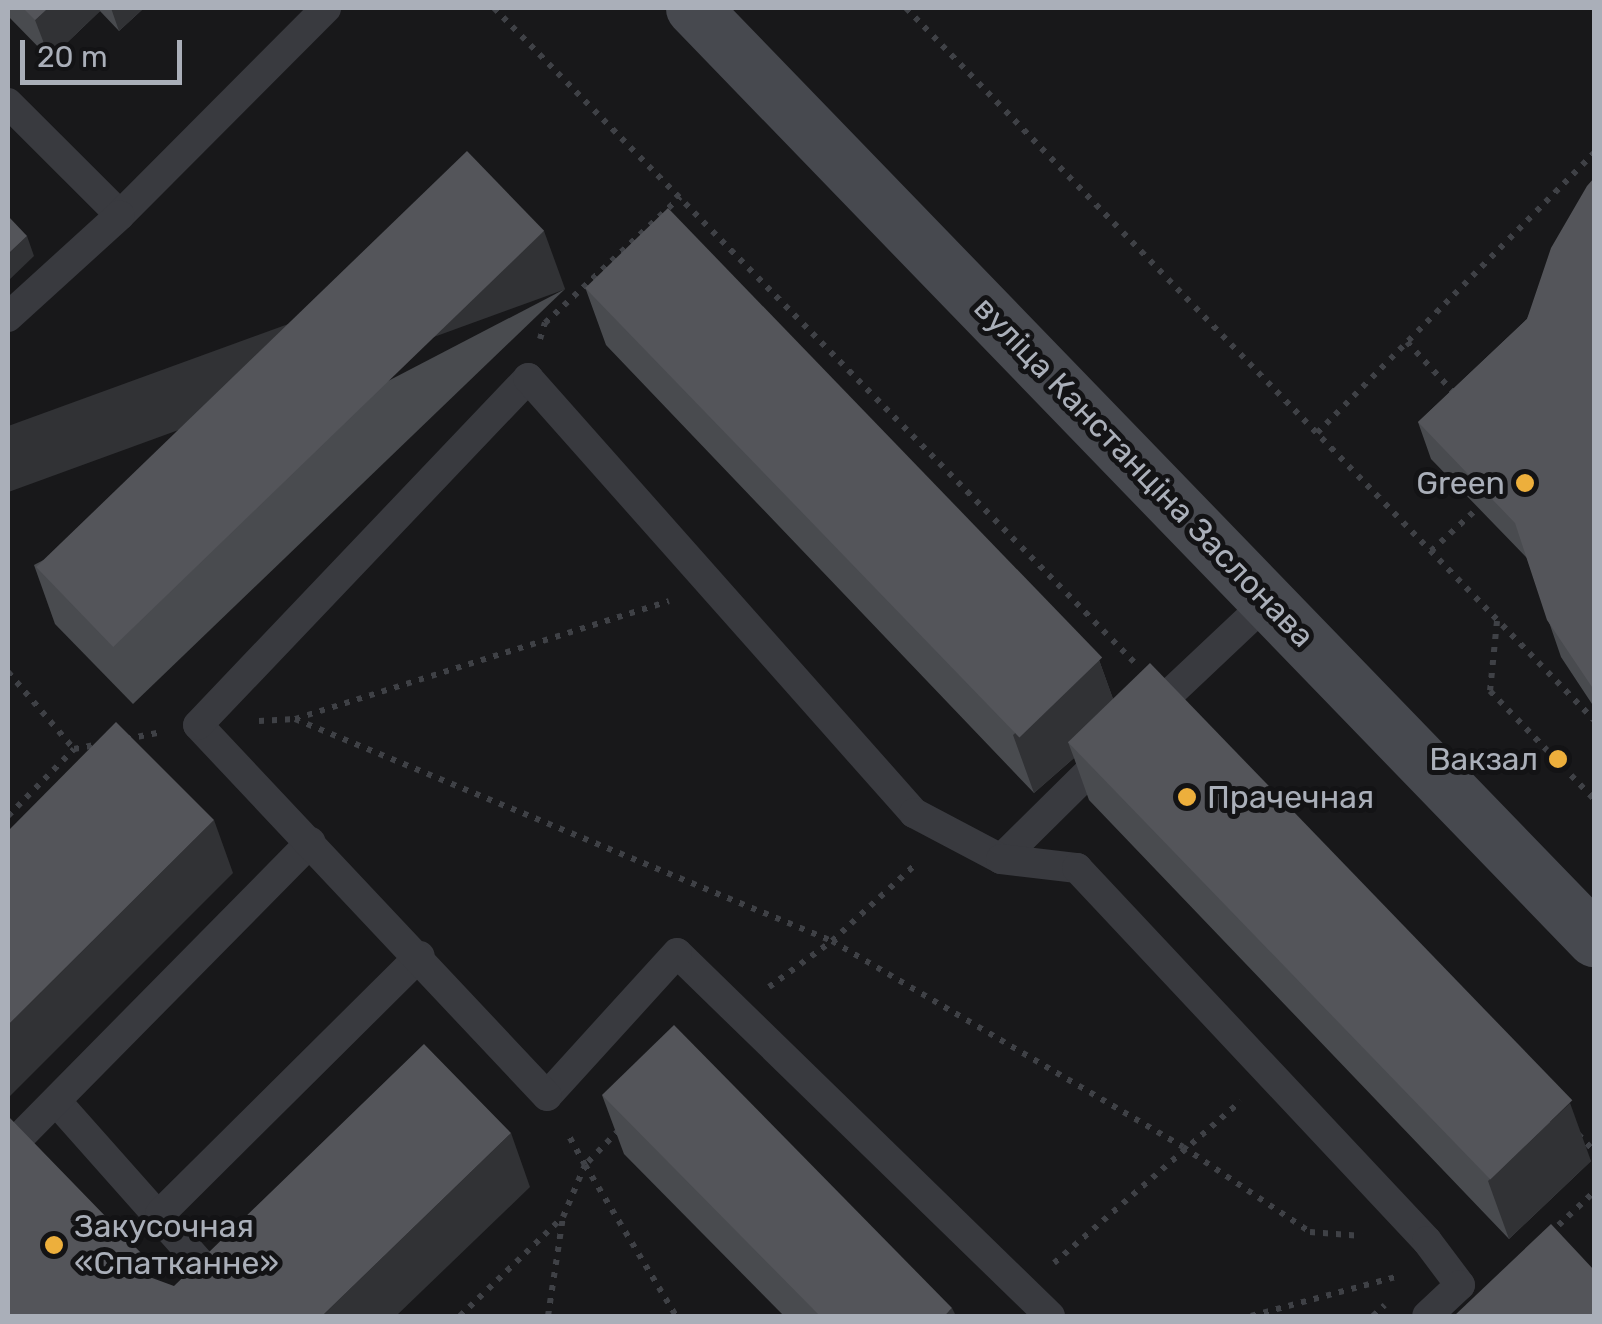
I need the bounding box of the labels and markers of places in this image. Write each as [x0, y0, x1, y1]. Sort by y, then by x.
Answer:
place label: Green [1416, 464, 1505, 502]
marker: Green [1514, 472, 1536, 494]
place label: Вакзал [1429, 740, 1538, 778]
marker: Вакзал [1547, 748, 1569, 770]
place label: Прачечная [1207, 778, 1374, 816]
marker: Прачечная [1176, 786, 1198, 808]
place label: Закусочная «Спатканне» [74, 1208, 279, 1283]
marker: Закусочная «Спатканне» [43, 1234, 65, 1256]

